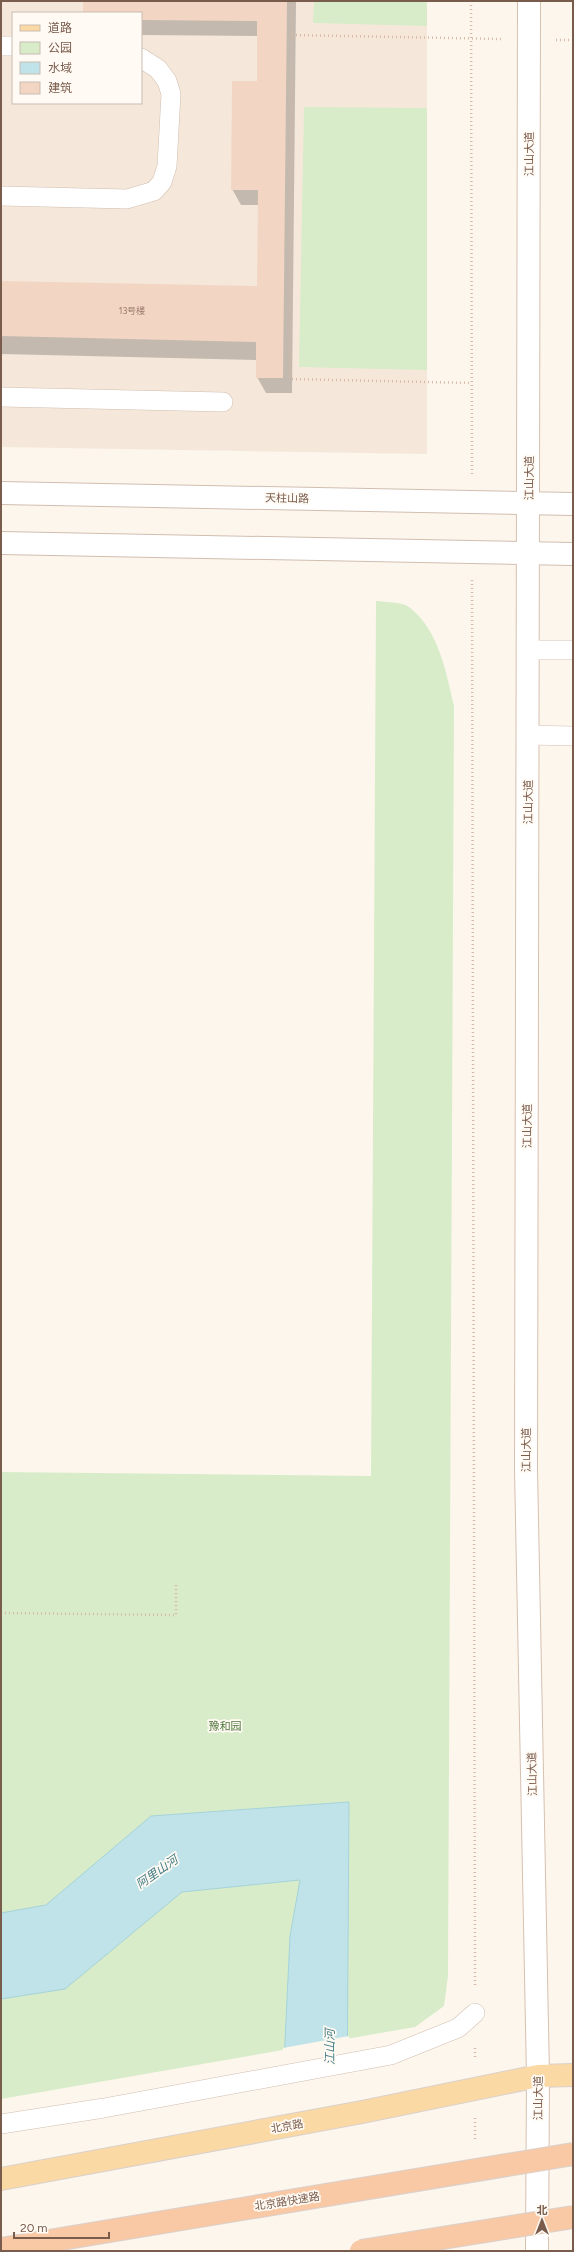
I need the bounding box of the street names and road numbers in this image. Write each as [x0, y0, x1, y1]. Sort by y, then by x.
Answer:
street label: 江山大道 [523, 132, 536, 176]
street label: 江山大道 [523, 456, 536, 500]
street label: 天柱山路 [265, 492, 309, 505]
street label: 江山大道 [522, 780, 535, 824]
street label: 江山大道 [521, 1104, 534, 1148]
street label: 江山大道 [520, 1428, 533, 1472]
street label: 江山大道 [526, 1752, 539, 1796]
street label: 江山大道 [532, 2076, 545, 2120]
street label: 北京路 [270, 2117, 304, 2136]
street label: 北京路快速路 [253, 2190, 321, 2213]

